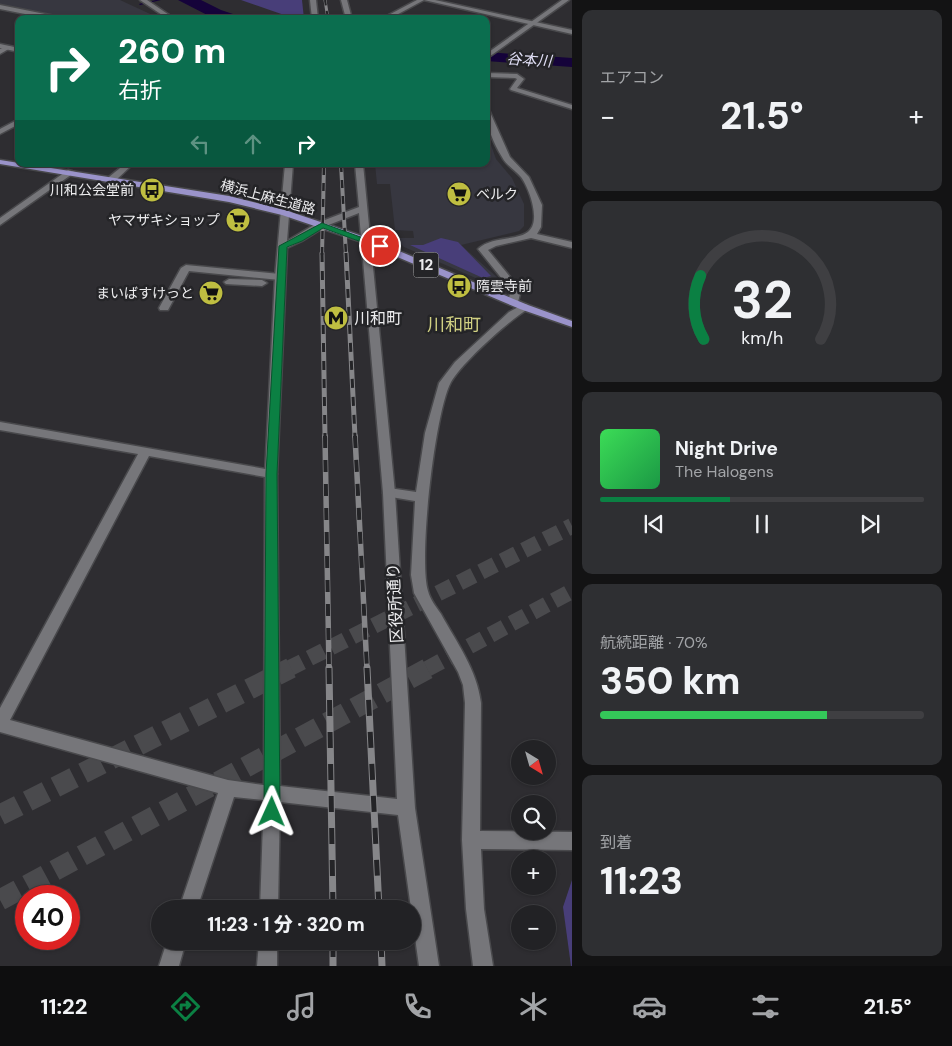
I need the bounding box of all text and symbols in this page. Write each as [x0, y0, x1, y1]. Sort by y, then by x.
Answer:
text: 260 m [118, 28, 226, 74]
icon: right [35, 35, 100, 100]
water label: 谷本川 [506, 48, 554, 72]
text: エアコン [600, 67, 664, 88]
text: 右折 [118, 76, 162, 105]
text: 21.5° [720, 91, 804, 141]
text: − [600, 98, 615, 135]
text: + [909, 98, 924, 135]
icon: left [186, 130, 214, 158]
icon: ahead [239, 130, 267, 158]
icon: right [292, 130, 320, 158]
street label: 横浜上麻生道路 [218, 176, 318, 218]
bus stop icon: 川和公会堂前 [139, 177, 165, 203]
place label: 川和公会堂前 [50, 181, 134, 199]
supermarket icon: ベルク [446, 181, 472, 207]
place label: ベルク [476, 185, 518, 203]
supermarket icon: ヤマザキショップ [225, 207, 251, 233]
place label: ヤマザキショップ [108, 211, 220, 229]
pin [359, 225, 401, 267]
icon: arrive [366, 232, 394, 260]
road number: 12 [414, 252, 438, 278]
text: 32 [731, 266, 793, 334]
bus stop icon: 隋雲寺前 [446, 273, 472, 299]
place label: 隋雲寺前 [476, 277, 532, 295]
supermarket icon: まいばすけっと [198, 280, 224, 306]
place label: まいばすけっと [96, 284, 194, 302]
metro station icon: 川和町 [323, 305, 349, 331]
place label: 川和町 [354, 308, 402, 329]
district label: 川和町 [427, 313, 481, 337]
text: km/h [741, 326, 783, 350]
text: Night Drive [675, 436, 778, 461]
text: The Halogens [675, 461, 774, 482]
icon: previous [640, 510, 668, 538]
icon: pause [748, 510, 776, 538]
icon: next [856, 510, 884, 538]
street label: 区役所通り [382, 562, 408, 644]
text: 航続距離 · 70% [600, 632, 708, 653]
text: 350 km [600, 656, 741, 706]
north arrow [511, 740, 556, 785]
map controls [511, 740, 556, 950]
position arrow [245, 785, 297, 837]
button: search [511, 795, 556, 840]
text: 到着 [600, 832, 632, 853]
button: + [511, 850, 556, 895]
text: 11:23 [600, 856, 683, 906]
speed limit sign: 40 [15, 885, 80, 950]
button: − [511, 905, 556, 950]
text: 11:23 · 1 分 · 320 m [207, 912, 365, 937]
icon: directions [168, 989, 203, 1024]
icon: music [284, 989, 319, 1024]
icon: phone [400, 989, 435, 1024]
icon: climate [516, 989, 551, 1024]
icon: car [632, 989, 667, 1024]
icon: filters [748, 989, 783, 1024]
text: 11:22 [40, 992, 87, 1021]
text: 21.5° [864, 992, 911, 1021]

